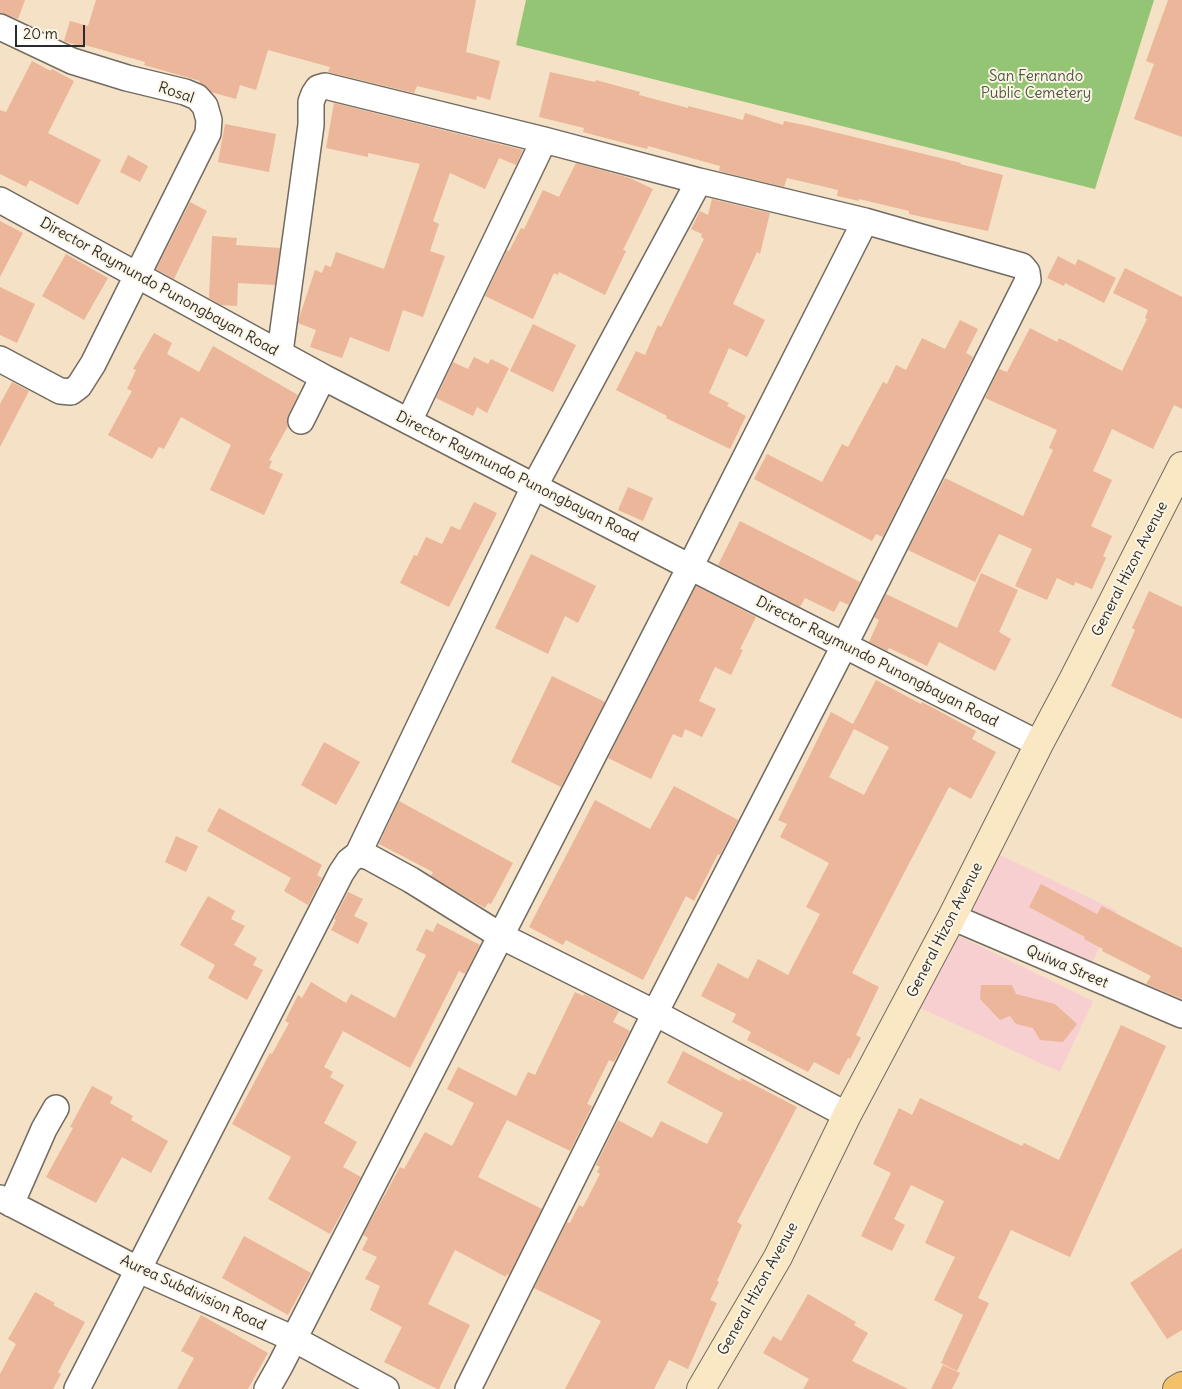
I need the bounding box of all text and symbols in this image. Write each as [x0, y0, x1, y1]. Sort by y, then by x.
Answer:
scale bar [18, 15, 88, 47]
text: 20 m [23, 24, 58, 43]
park label: San Fernando Public Cemetery [981, 68, 1091, 103]
street label: Rosal [156, 79, 196, 107]
street label: Director Raymundo Punongbayan Road [37, 214, 281, 360]
street label: Director Raymundo Punongbayan Road [393, 408, 641, 546]
street label: General Hizon Avenue [1088, 498, 1172, 640]
street label: Director Raymundo Punongbayan Road [753, 593, 1001, 731]
street label: General Hizon Avenue [903, 859, 987, 1001]
street label: Quiwa Street [1023, 942, 1111, 992]
street label: General Hizon Avenue [714, 1219, 802, 1359]
street label: Aurea Subdivision Road [117, 1251, 269, 1335]

